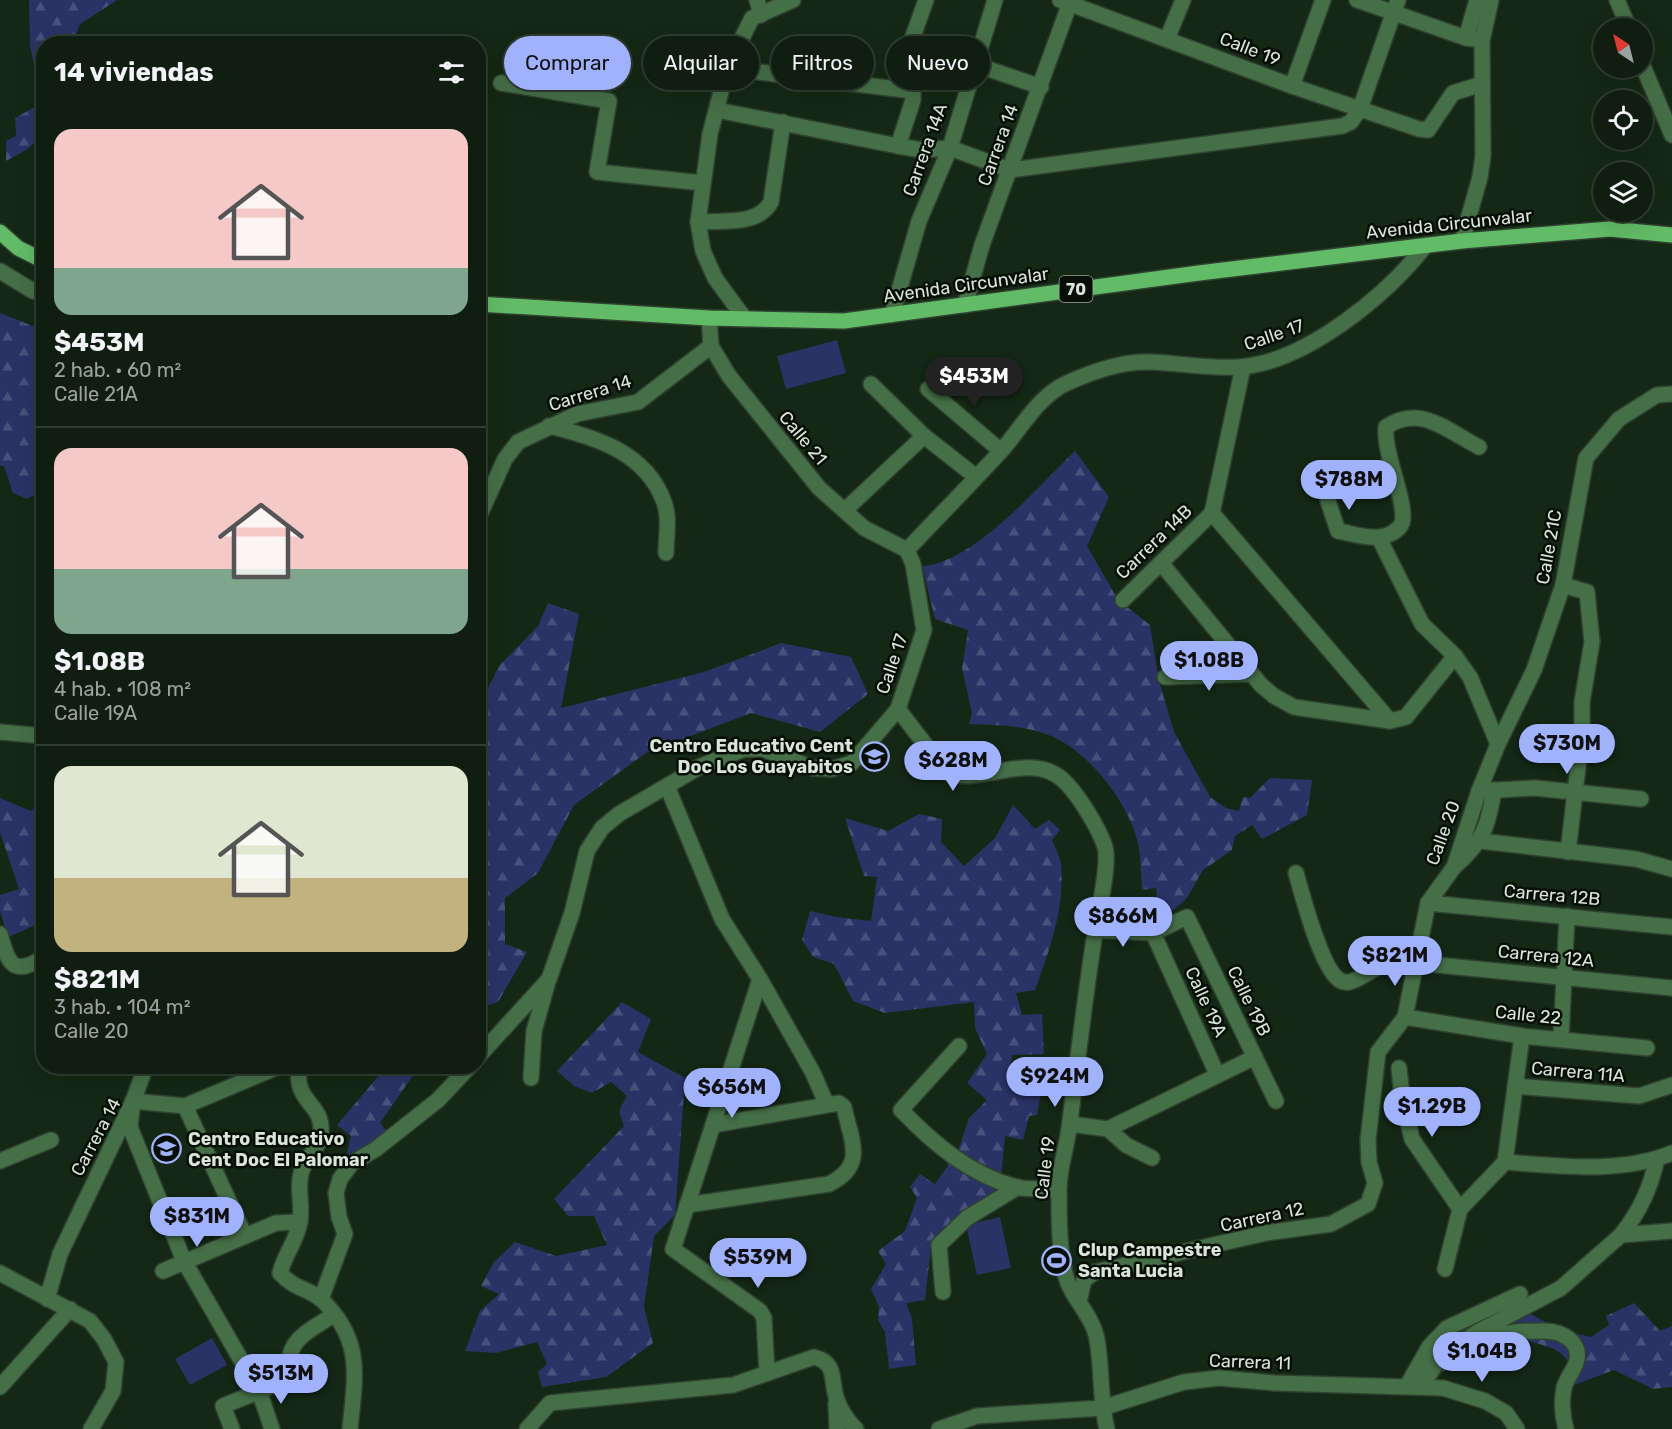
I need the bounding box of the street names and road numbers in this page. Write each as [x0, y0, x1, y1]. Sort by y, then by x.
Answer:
street label: Calle 19 [1216, 27, 1284, 71]
street label: Carrera 14A [898, 100, 952, 200]
street label: Carrera 14 [973, 101, 1023, 189]
street label: Avenida Circunvalar [1365, 204, 1533, 244]
street label: Avenida Circunvalar [882, 262, 1050, 307]
road number: 70 [1060, 276, 1092, 302]
street label: Calle 17 [1241, 314, 1307, 356]
street label: Carrera 14 [546, 370, 634, 416]
street label: Calle 21 [774, 407, 832, 469]
street label: Carrera 14B [1111, 500, 1197, 584]
street label: Calle 21C [1532, 508, 1566, 586]
street label: Calle 17 [871, 631, 913, 697]
street label: Calle 20 [1421, 798, 1465, 868]
street label: Carrera 12B [1503, 880, 1601, 910]
street label: Carrera 12A [1497, 940, 1595, 972]
street label: Calle 19B [1223, 962, 1275, 1040]
street label: Calle 19A [1180, 963, 1232, 1041]
street label: Calle 22 [1494, 1001, 1562, 1029]
street label: Carrera 11A [1530, 1057, 1626, 1087]
street label: Carrera 14 [66, 1094, 126, 1180]
street label: Calle 19 [1030, 1135, 1060, 1201]
street label: Carrera 12 [1218, 1197, 1306, 1237]
street label: Carrera 11 [1209, 1350, 1291, 1374]

